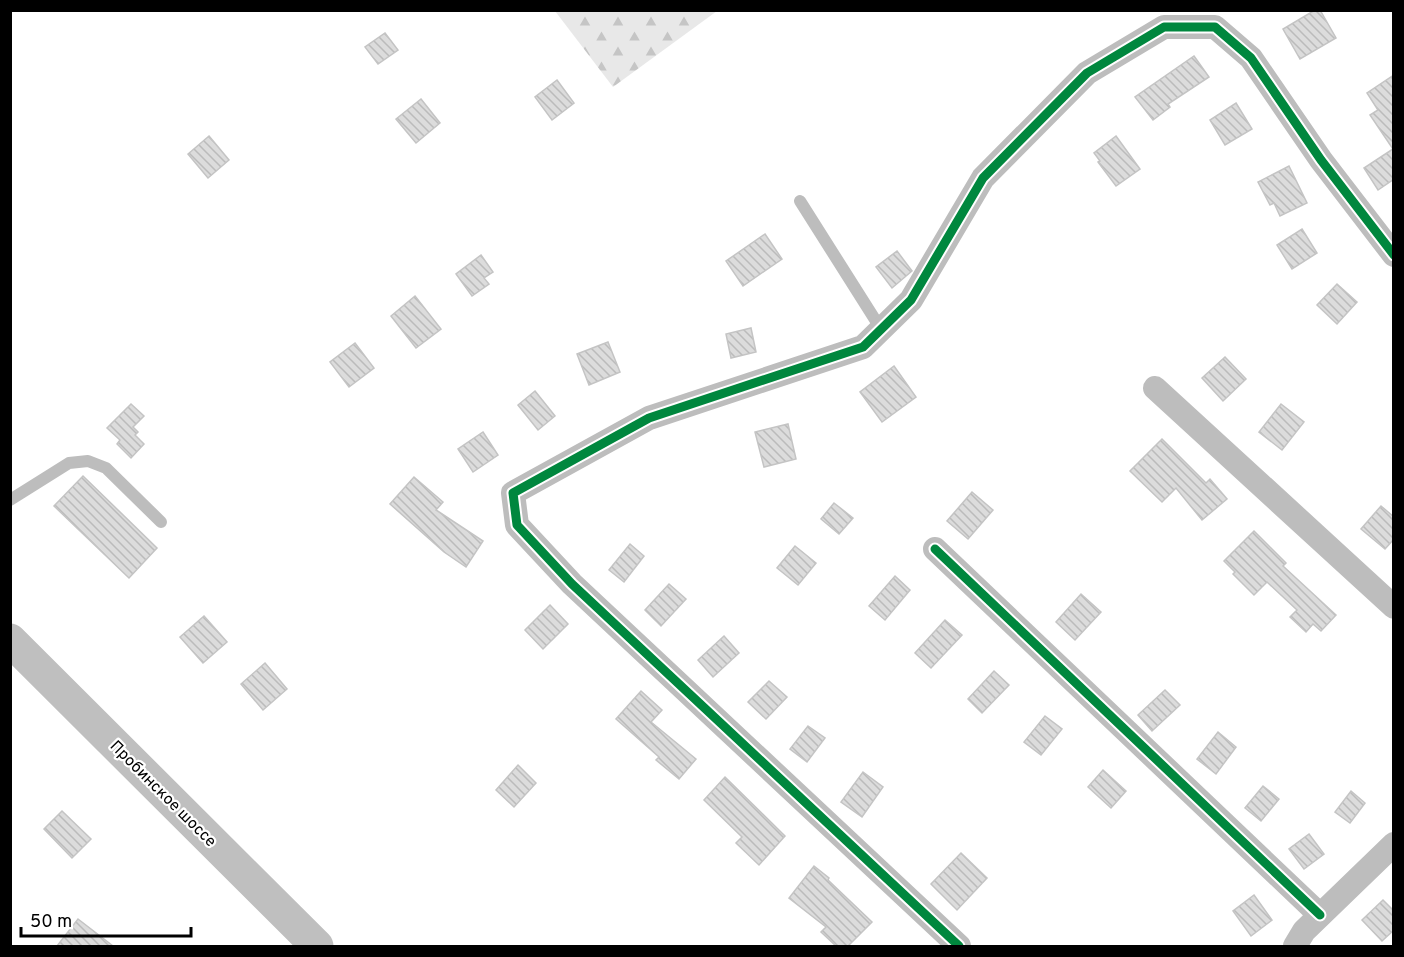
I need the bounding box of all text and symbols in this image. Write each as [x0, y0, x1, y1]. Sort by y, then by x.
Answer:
street label: Пробинское шоссе [105, 737, 220, 852]
scale bar [21, 900, 190, 938]
text: 50 m [30, 911, 72, 934]

